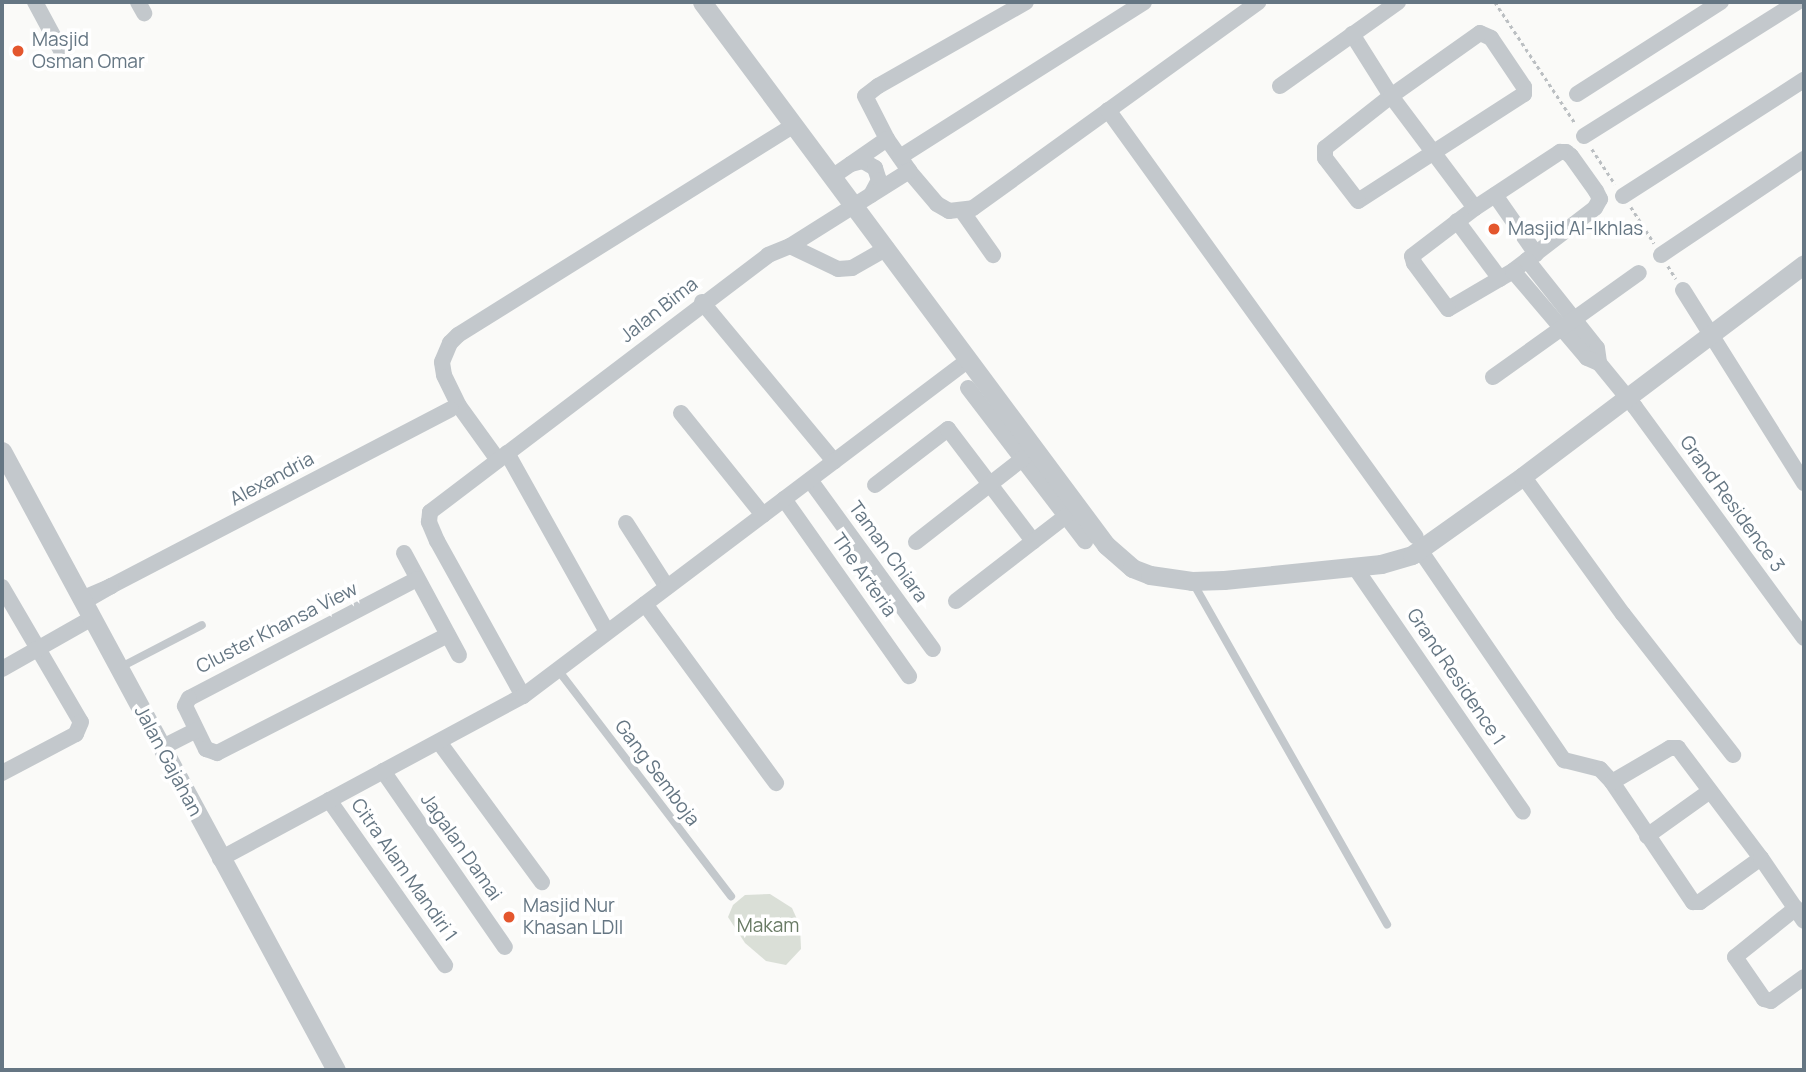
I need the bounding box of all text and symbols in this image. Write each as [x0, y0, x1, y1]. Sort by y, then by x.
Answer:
place label: Masjid Osman Omar [32, 29, 145, 73]
marker: Masjid Osman Omar [10, 43, 26, 59]
place label: Masjid Al-Ikhlas [1508, 218, 1643, 240]
marker: Masjid Al-Ikhlas [1486, 221, 1502, 237]
street label: Jalan Bima [616, 273, 702, 347]
street label: Grand Residence 3 [1675, 431, 1789, 577]
street label: Alexandria [226, 447, 318, 511]
street label: Taman Chiara [844, 497, 932, 607]
street label: The Arteria [827, 529, 901, 621]
street label: Cluster Khansa View [193, 577, 361, 679]
street label: Grand Residence 1 [1402, 604, 1510, 750]
street label: Jalan Gajahan [129, 702, 207, 820]
street label: Gang Semboja [610, 716, 704, 830]
street label: Jagalan Damai [416, 789, 506, 905]
street label: Citra Alam Mandiri 1 [346, 794, 462, 946]
place label: Masjid Nur Khasan LDII [523, 895, 623, 939]
marker: Masjid Nur Khasan LDII [501, 909, 517, 925]
park label: Makam [737, 915, 799, 937]

